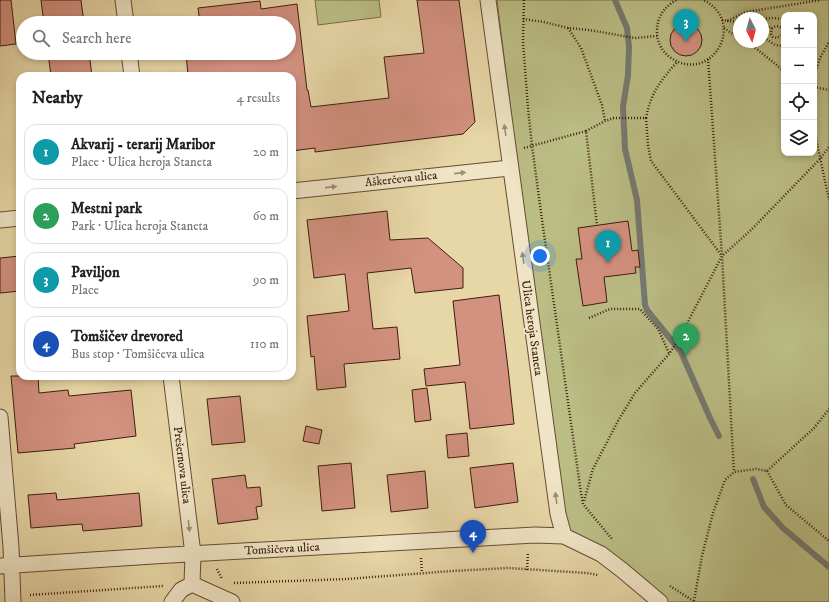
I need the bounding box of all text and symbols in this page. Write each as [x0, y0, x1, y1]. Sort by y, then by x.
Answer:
pin: 3 [673, 9, 699, 42]
north arrow [733, 12, 769, 48]
map controls [781, 12, 817, 156]
button: + [781, 12, 817, 48]
search box [16, 16, 296, 60]
icon: search [30, 27, 52, 49]
text: Search here [62, 29, 131, 48]
button: − [781, 48, 817, 84]
button: locate [781, 84, 817, 120]
text: Nearby [32, 87, 82, 109]
text: 4 results [237, 90, 280, 106]
button: layers [781, 120, 817, 156]
one-way arrow [502, 123, 508, 136]
text: Akvarij - terarij Maribor [71, 135, 215, 154]
text: 1 [44, 144, 48, 160]
text: 20 m [253, 144, 279, 160]
text: Place · Ulica heroja Staneta [71, 154, 212, 170]
street label: Aškerčeva ulica [364, 168, 439, 190]
one-way arrow [454, 170, 466, 176]
one-way arrow [325, 184, 337, 190]
text: Mestni park [71, 199, 142, 218]
text: 2 [43, 208, 49, 224]
text: 60 m [253, 208, 279, 224]
text: Park · Ulica heroja Staneta [71, 218, 208, 234]
pin: 1 [595, 230, 621, 263]
your location [530, 246, 550, 266]
one-way arrow [520, 252, 526, 264]
text: Paviljon [71, 263, 120, 282]
text: 3 [44, 272, 48, 288]
text: 90 m [253, 272, 279, 288]
street label: Ulica heroja Staneta [518, 279, 546, 378]
text: Place [71, 282, 99, 298]
pin: 2 [673, 323, 699, 356]
text: Tomšičev drevored [71, 327, 183, 346]
text: 4 [42, 336, 50, 352]
text: 110 m [250, 336, 279, 352]
text: Bus stop · Tomšičeva ulica [71, 346, 205, 362]
street label: Prešernova ulica [170, 426, 194, 505]
one-way arrow [553, 492, 559, 504]
one-way arrow [186, 520, 192, 532]
pin: 4 [460, 520, 486, 553]
street label: Tomšičeva ulica [244, 539, 321, 558]

